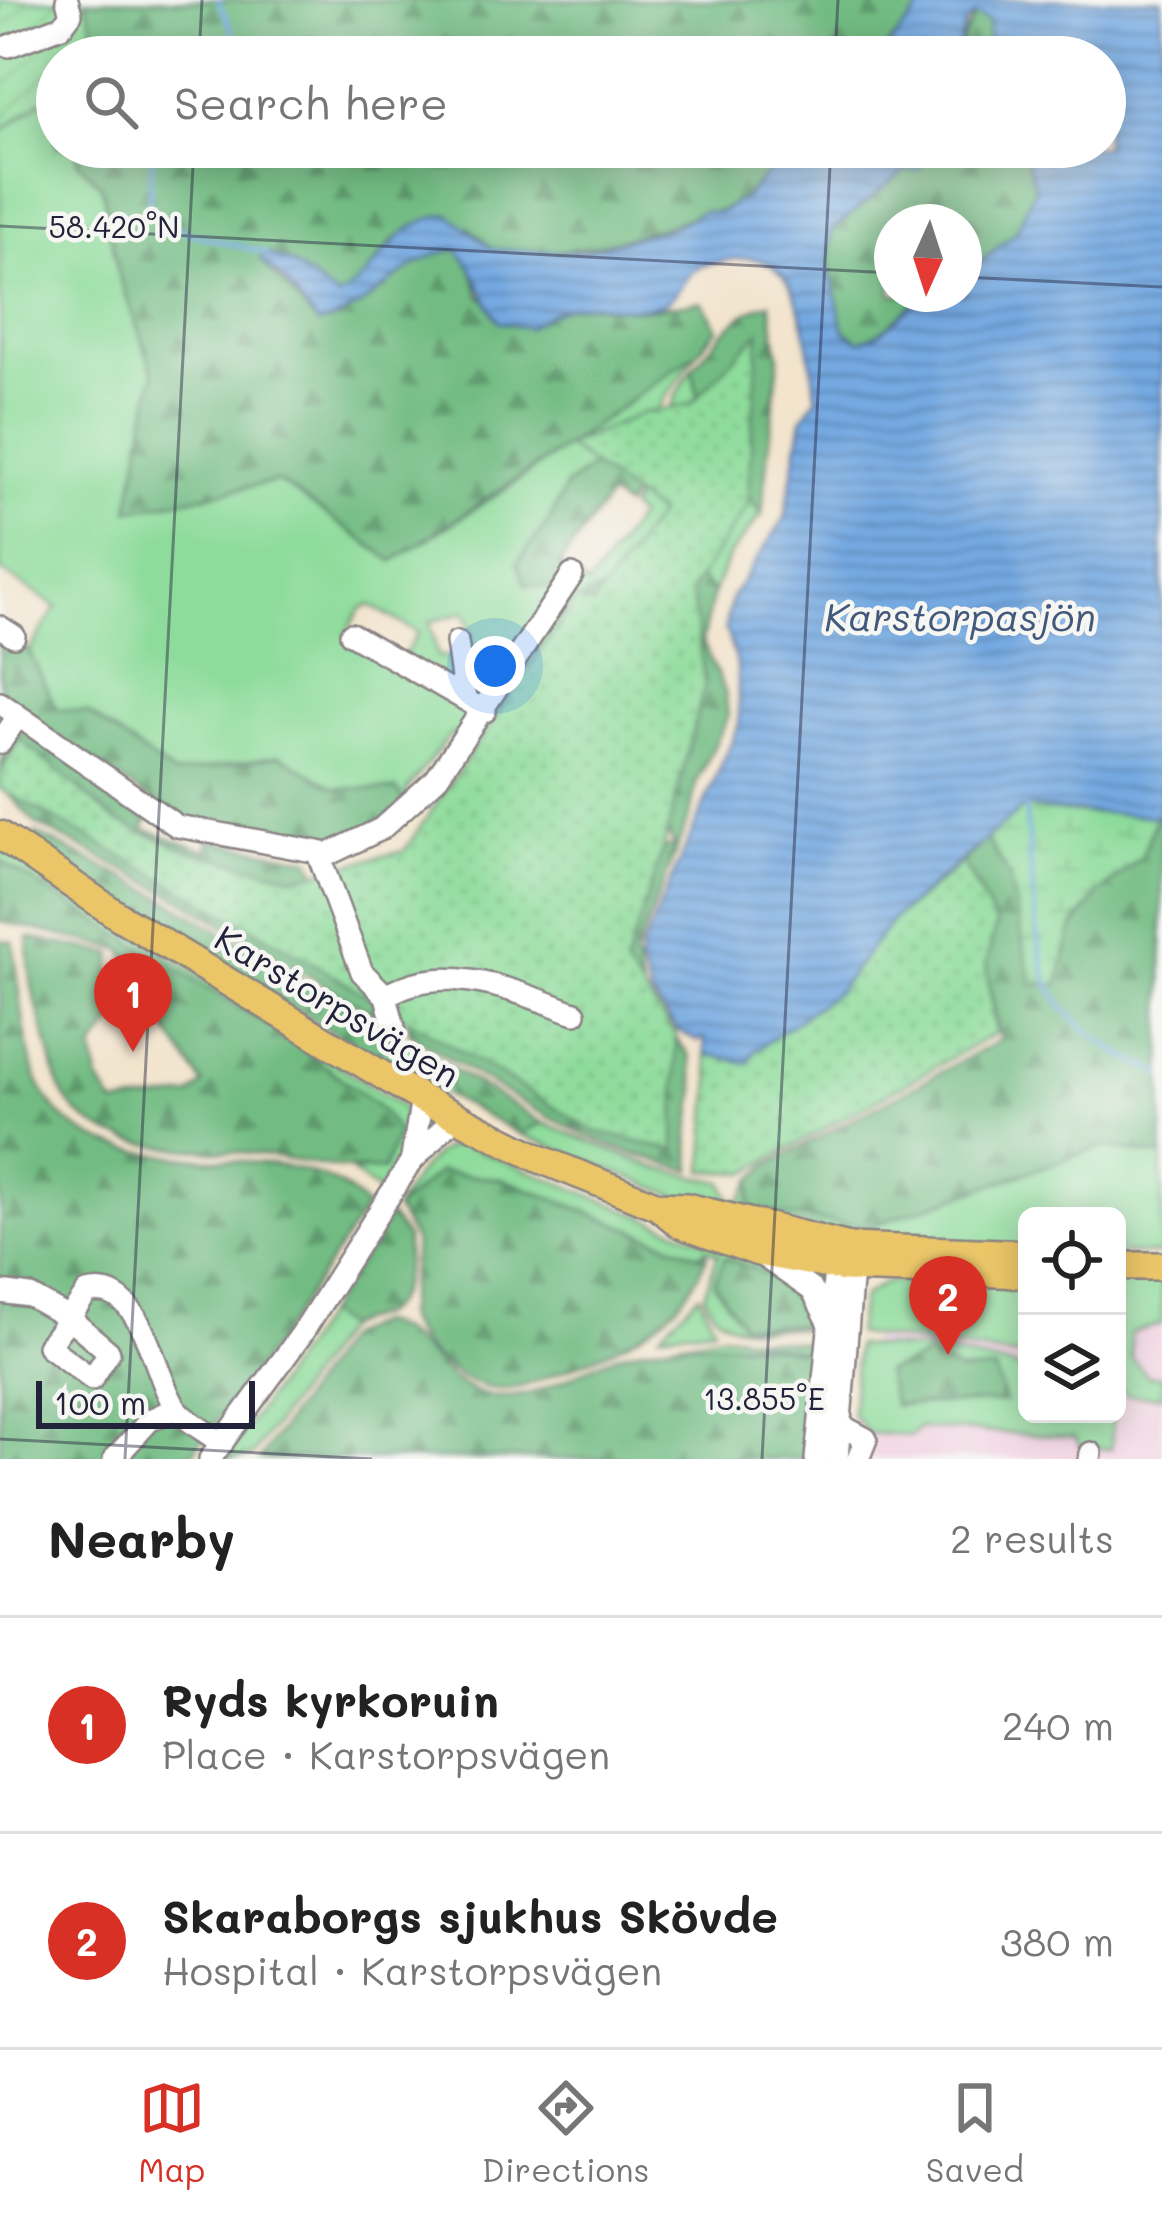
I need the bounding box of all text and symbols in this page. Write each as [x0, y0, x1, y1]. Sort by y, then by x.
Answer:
search box [36, 36, 1126, 168]
icon: search [78, 69, 144, 135]
text: Search here [174, 73, 448, 131]
north arrow [874, 204, 982, 312]
text: 58.420°N [48, 206, 180, 246]
water label: Karstorpasjön [824, 590, 1096, 641]
your location [465, 636, 525, 696]
street label: Karstorpsvägen [207, 913, 469, 1097]
pin: 1 [94, 953, 172, 1052]
map controls [1018, 1207, 1126, 1423]
button: locate [1018, 1207, 1126, 1315]
pin: 2 [909, 1256, 987, 1355]
button: layers [1018, 1315, 1126, 1423]
scale bar [36, 1375, 255, 1428]
text: 13.855°E [703, 1378, 825, 1418]
text: 100 m [54, 1380, 146, 1423]
text: Nearby [48, 1504, 235, 1571]
text: 2 results [950, 1512, 1114, 1563]
text: Ryds kyrkoruin [162, 1670, 499, 1728]
text: 1 [78, 1699, 96, 1750]
text: 240 m [1002, 1699, 1114, 1750]
text: Place · Karstorpsvägen [162, 1728, 610, 1779]
text: Skaraborgs sjukhus Skövde [162, 1886, 778, 1944]
text: 2 [76, 1915, 98, 1966]
text: 380 m [1000, 1915, 1114, 1966]
text: Hospital · Karstorpsvägen [162, 1944, 662, 1995]
tab: Map [138, 2075, 205, 2190]
tab: Directions [482, 2075, 649, 2190]
tab: Saved [926, 2075, 1024, 2190]

